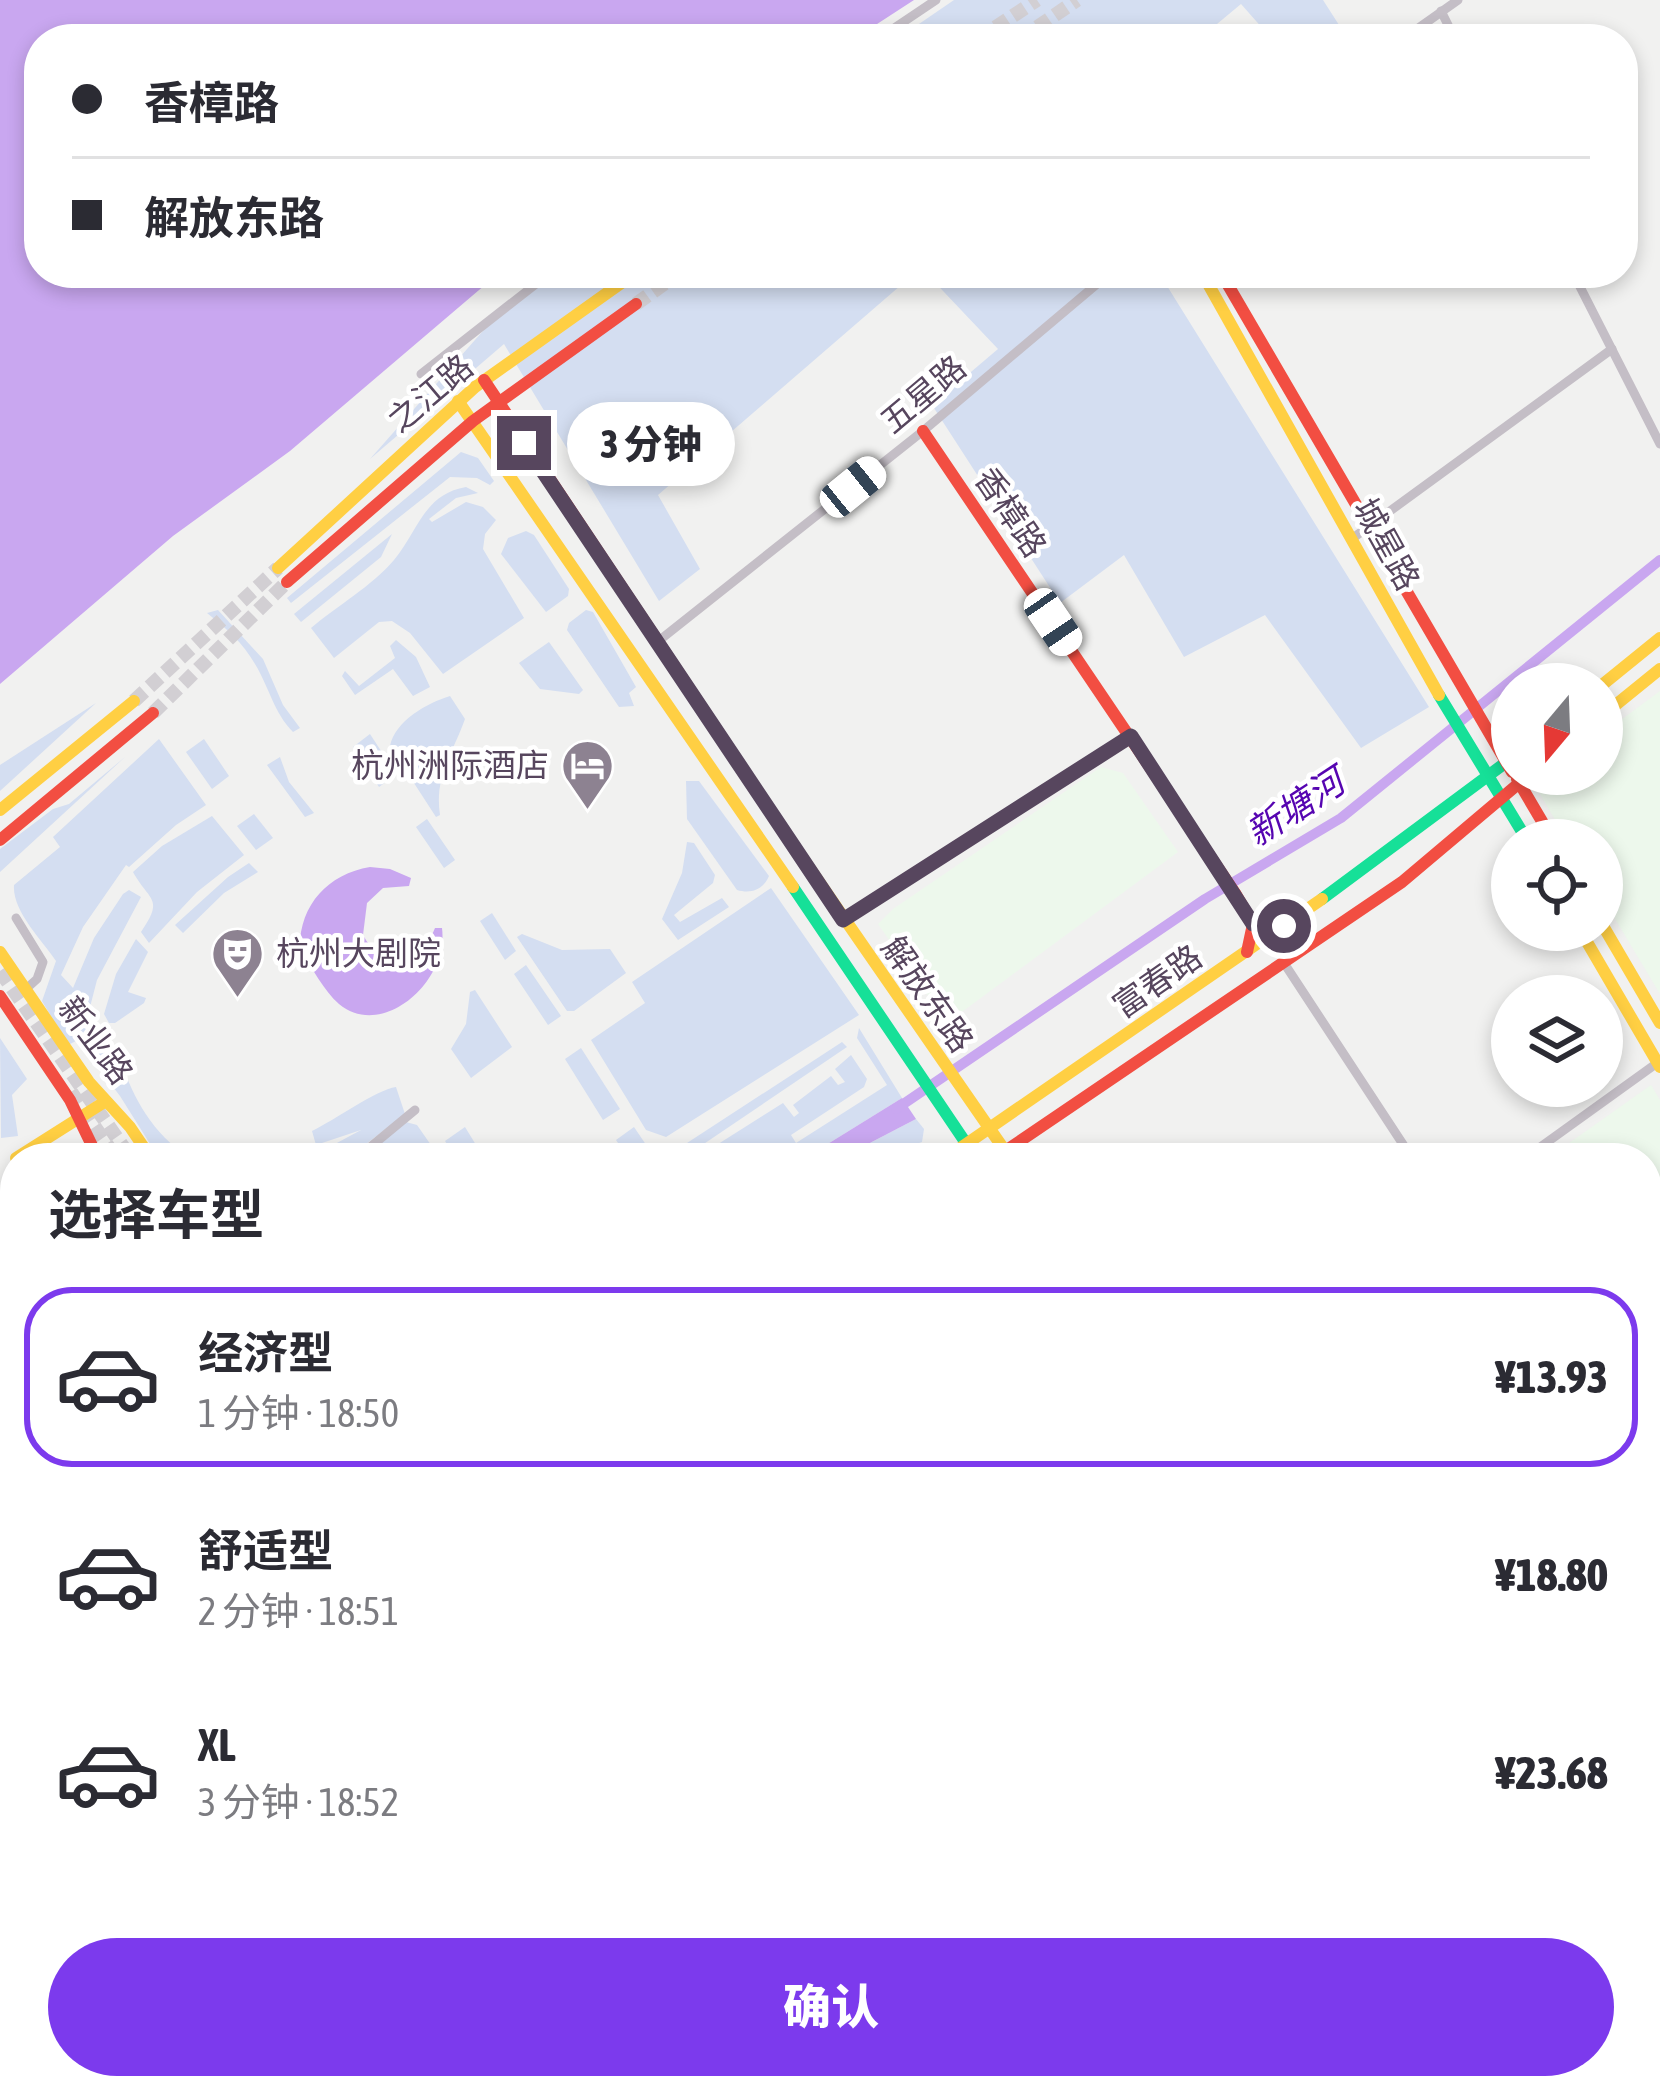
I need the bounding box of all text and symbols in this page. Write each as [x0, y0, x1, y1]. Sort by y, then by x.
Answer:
text: 香樟路 [144, 77, 279, 129]
text: 解放东路 [144, 192, 324, 244]
street label: 之江路 [380, 347, 480, 439]
street label: 五星路 [873, 348, 973, 440]
callout: 3 分钟 [566, 401, 734, 485]
route end [497, 416, 551, 470]
text: 3 分钟 [600, 422, 702, 466]
car [814, 450, 892, 524]
street label: 香樟路 [968, 460, 1054, 564]
street label: 城星路 [1346, 491, 1428, 597]
car [1018, 582, 1088, 662]
north arrow [1491, 663, 1623, 795]
map controls [1491, 663, 1623, 1107]
hotel icon: 杭州洲际酒店 [560, 737, 616, 811]
place label: 杭州洲际酒店 [351, 746, 549, 784]
water label: 新塘河 [1238, 757, 1357, 854]
button: locate [1491, 819, 1623, 951]
route start [1257, 899, 1311, 953]
theatre icon: 杭州大剧院 [209, 925, 265, 999]
street label: 解放东路 [875, 929, 981, 1059]
place label: 杭州大剧院 [276, 934, 441, 972]
street label: 富春路 [1106, 937, 1208, 1025]
button: layers [1491, 975, 1623, 1107]
street label: 新业路 [51, 989, 141, 1091]
text: 选择车型 [48, 1184, 264, 1245]
icon: car [54, 1323, 162, 1431]
text: 经济型 [198, 1327, 333, 1379]
text: ¥13.93 [1495, 1351, 1608, 1403]
text: 1 分钟 · 18:50 [198, 1391, 399, 1435]
icon: car [54, 1521, 162, 1629]
text: 舒适型 [198, 1525, 333, 1577]
text: ¥18.80 [1495, 1549, 1608, 1601]
text: 2 分钟 · 18:51 [198, 1589, 399, 1633]
icon: car [54, 1719, 162, 1827]
text: XL [198, 1719, 236, 1771]
text: ¥23.68 [1495, 1747, 1608, 1799]
text: 3 分钟 · 18:52 [198, 1780, 399, 1824]
button: 确认 [48, 1938, 1614, 2076]

